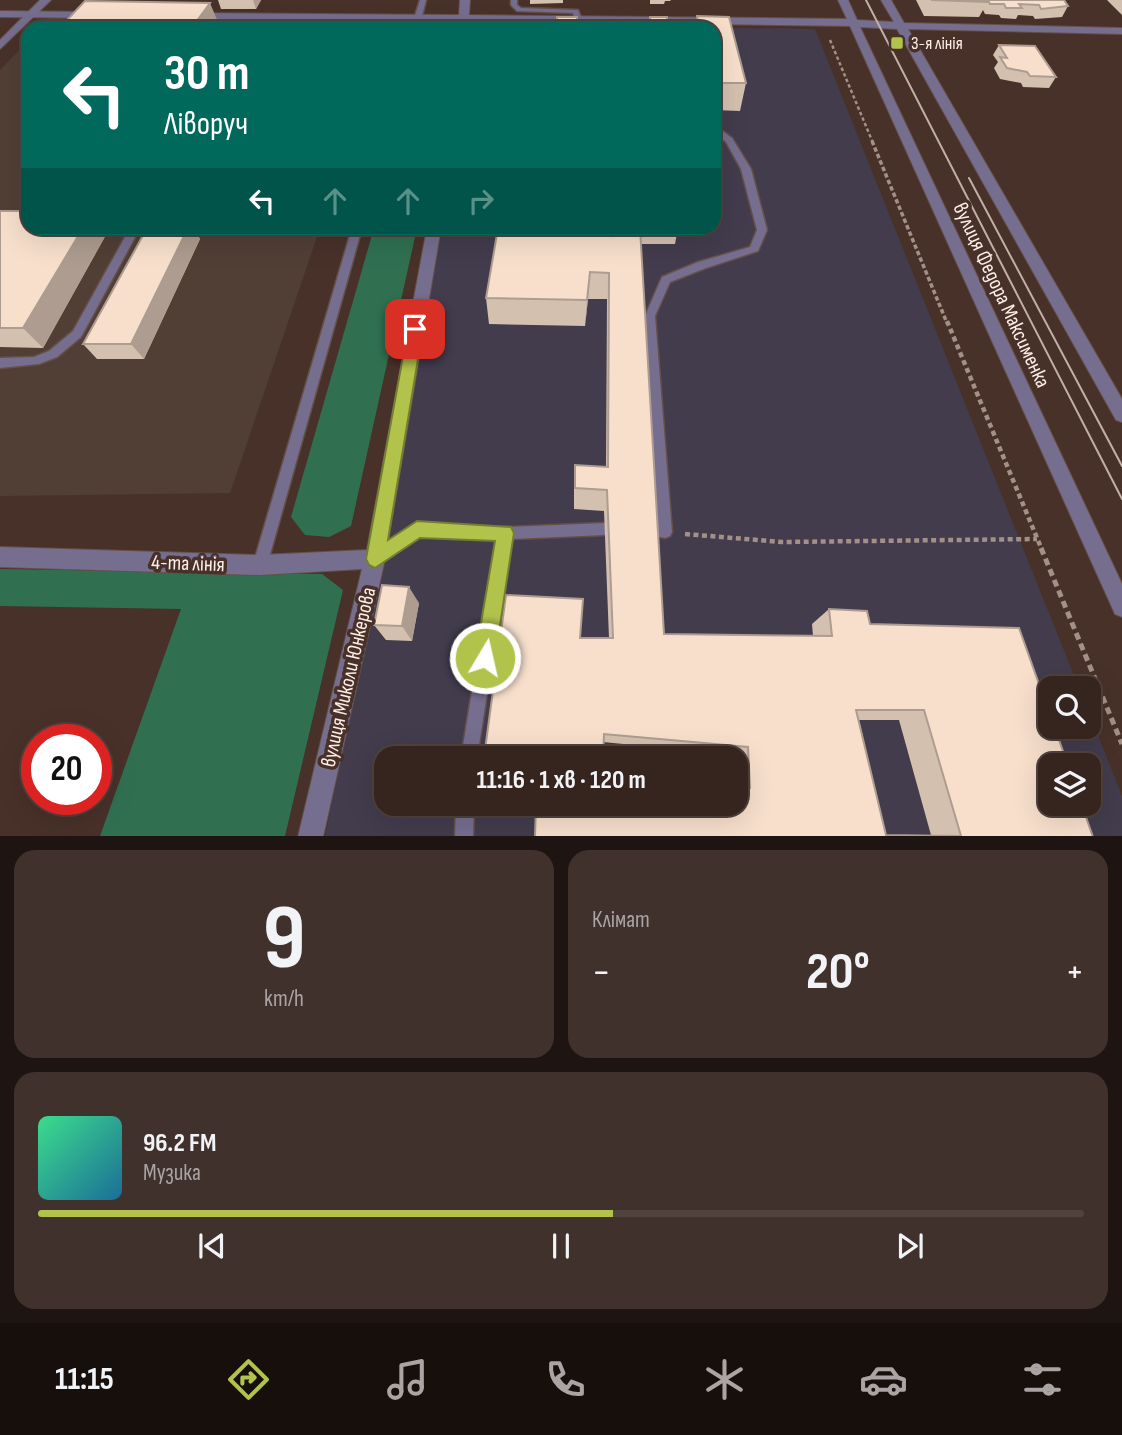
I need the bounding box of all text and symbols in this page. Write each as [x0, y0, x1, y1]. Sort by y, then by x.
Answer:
place label: 3-я лінія [911, 33, 963, 54]
marker: 3-я лінія [889, 35, 905, 51]
text: 30 m [164, 45, 249, 104]
icon: left [49, 49, 140, 140]
text: Ліворуч [164, 105, 248, 144]
icon: left [243, 182, 281, 220]
icon: ahead [316, 182, 354, 220]
icon: ahead [389, 182, 427, 220]
icon: right [462, 182, 500, 220]
street label: вулиця Федора Максименка [948, 199, 1055, 392]
pin [385, 299, 445, 359]
icon: arrive [396, 310, 434, 348]
street label: 4-та лінія [151, 550, 225, 577]
street label: вулиця Миколи Юнкерова [316, 585, 381, 769]
position arrow [448, 621, 522, 695]
map controls [1038, 676, 1101, 816]
button: search [1038, 676, 1101, 739]
speed limit sign: 20 [21, 724, 112, 815]
button: layers [1038, 753, 1101, 816]
text: 11:16 · 1 хв · 120 m [476, 765, 646, 796]
text: 9 [262, 885, 306, 994]
text: Клімат [592, 906, 650, 934]
text: 20° [806, 941, 870, 1004]
text: − [592, 950, 611, 995]
text: + [1065, 950, 1084, 995]
text: km/h [264, 985, 304, 1013]
text: 96.2 FM [143, 1128, 216, 1159]
text: Музика [143, 1159, 201, 1187]
icon: previous [193, 1227, 231, 1265]
icon: pause [542, 1227, 580, 1265]
icon: next [891, 1227, 929, 1265]
icon: directions [224, 1355, 273, 1404]
icon: music [383, 1355, 432, 1404]
icon: phone [541, 1355, 590, 1404]
icon: climate [700, 1355, 749, 1404]
icon: car [859, 1355, 908, 1404]
icon: filters [1018, 1355, 1067, 1404]
text: 11:15 [55, 1360, 114, 1399]

